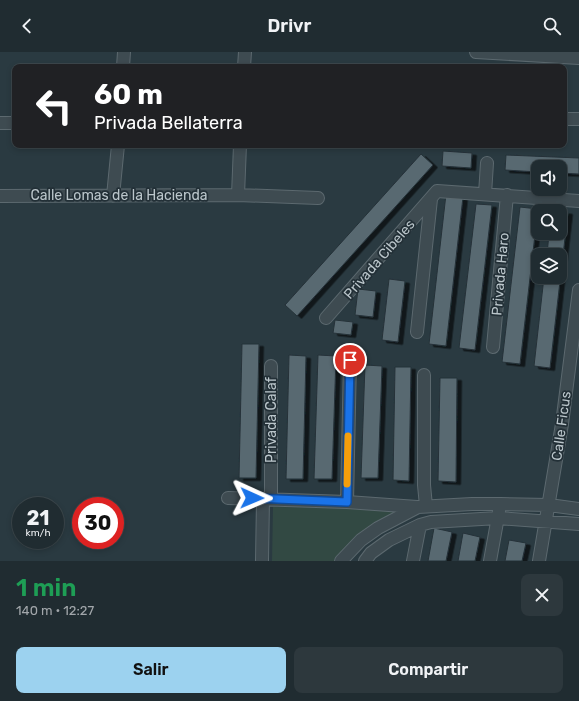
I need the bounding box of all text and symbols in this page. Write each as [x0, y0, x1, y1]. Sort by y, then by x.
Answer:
icon: back [16, 15, 38, 37]
text: Drivr [268, 15, 311, 37]
icon: search [541, 15, 563, 37]
text: 60 m [94, 78, 163, 111]
icon: left [28, 80, 80, 132]
text: Privada Bellaterra [94, 112, 243, 134]
map controls [531, 160, 567, 284]
button: sound [531, 160, 567, 196]
street label: Calle Lomas de la Hacienda [30, 187, 208, 204]
button: search [531, 204, 567, 240]
street label: Privada Cibeles [340, 216, 418, 303]
street label: Privada Haro [488, 232, 513, 316]
button: layers [531, 248, 567, 284]
pin [333, 343, 367, 377]
icon: arrive [339, 349, 361, 371]
street label: Privada Calaf [263, 376, 280, 463]
street label: Calle Ficus [548, 390, 575, 462]
position arrow [231, 477, 273, 519]
speed limit sign: 30 [72, 497, 124, 549]
text: 21 [27, 506, 49, 530]
text: km/h [26, 527, 50, 539]
text: 1 min [16, 574, 76, 602]
button: close [521, 574, 563, 616]
text: 140 m · 12:27 [16, 603, 94, 618]
button: Salir [16, 647, 286, 693]
button: Compartir [294, 647, 563, 693]

